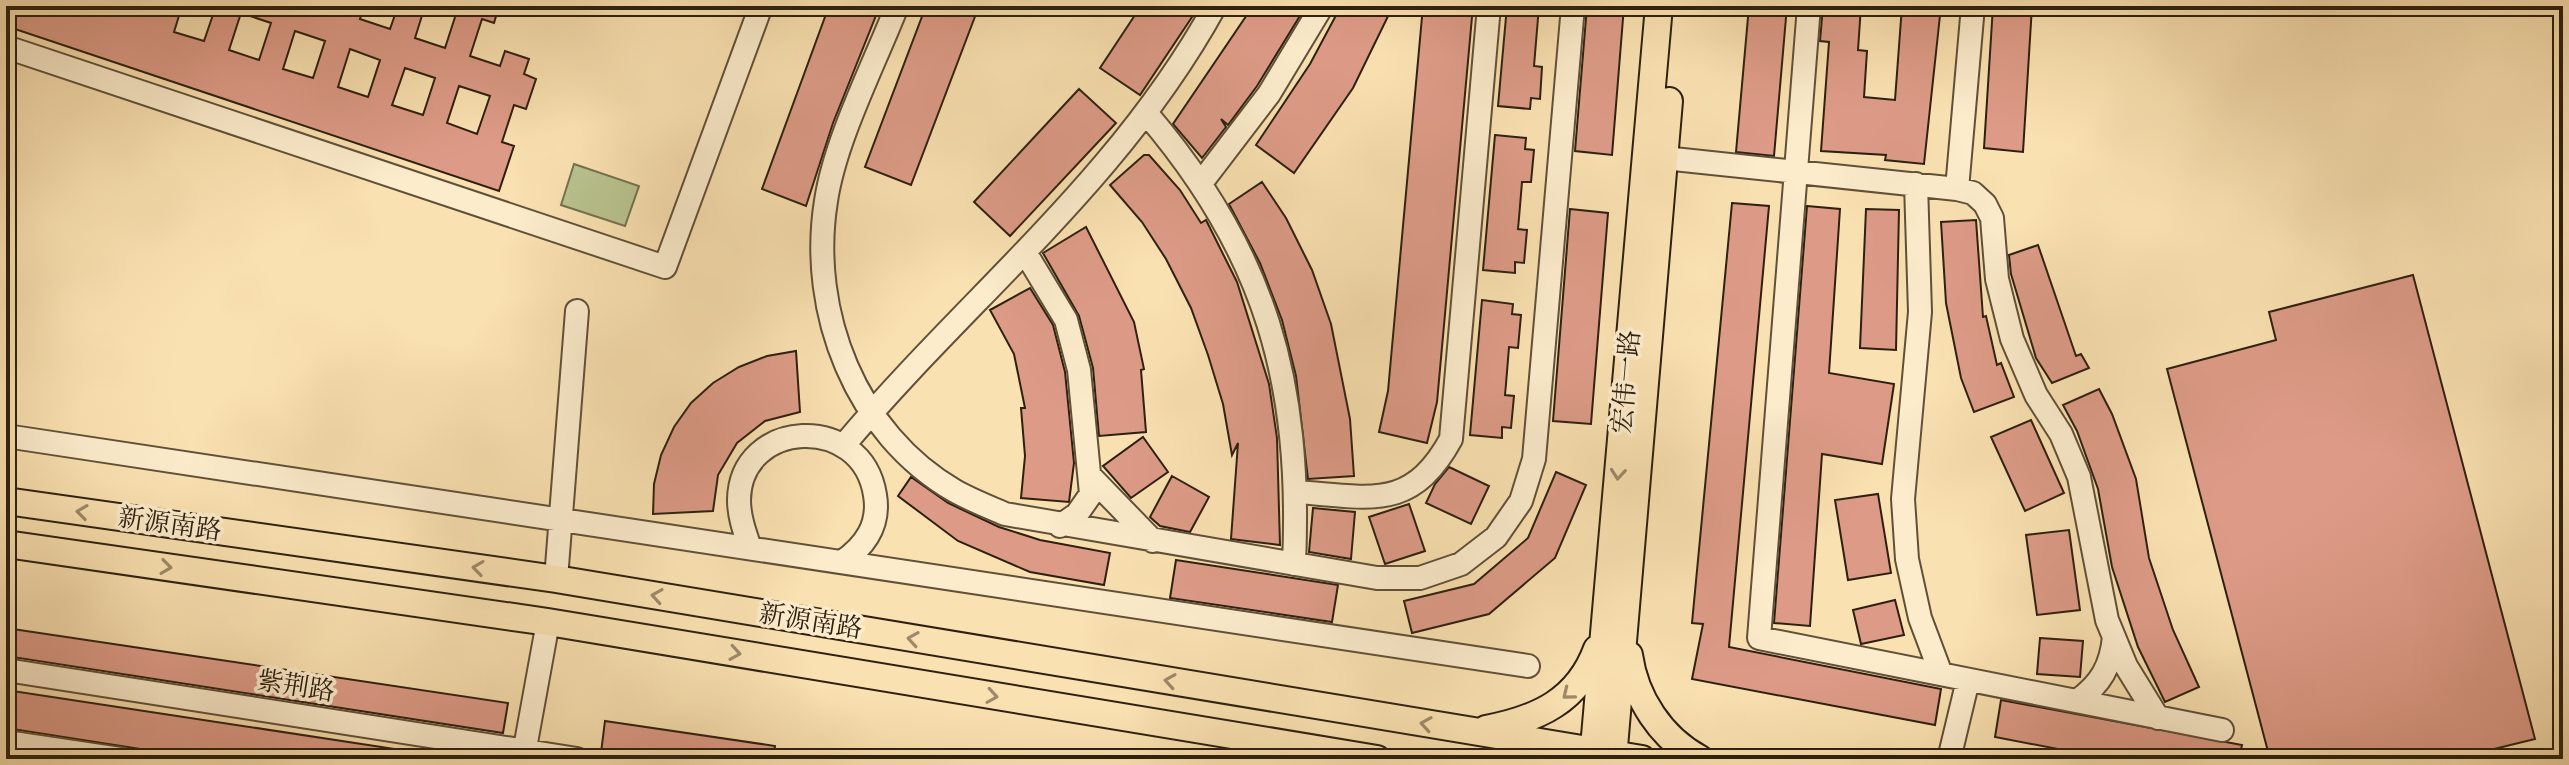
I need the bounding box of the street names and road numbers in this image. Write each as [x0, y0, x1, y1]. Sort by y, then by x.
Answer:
street label: 宏伟一路 [1604, 329, 1648, 435]
street label: 新源南路 [116, 499, 224, 549]
street label: 新源南路 [757, 596, 865, 646]
street label: 紫荆路 [255, 663, 337, 709]

